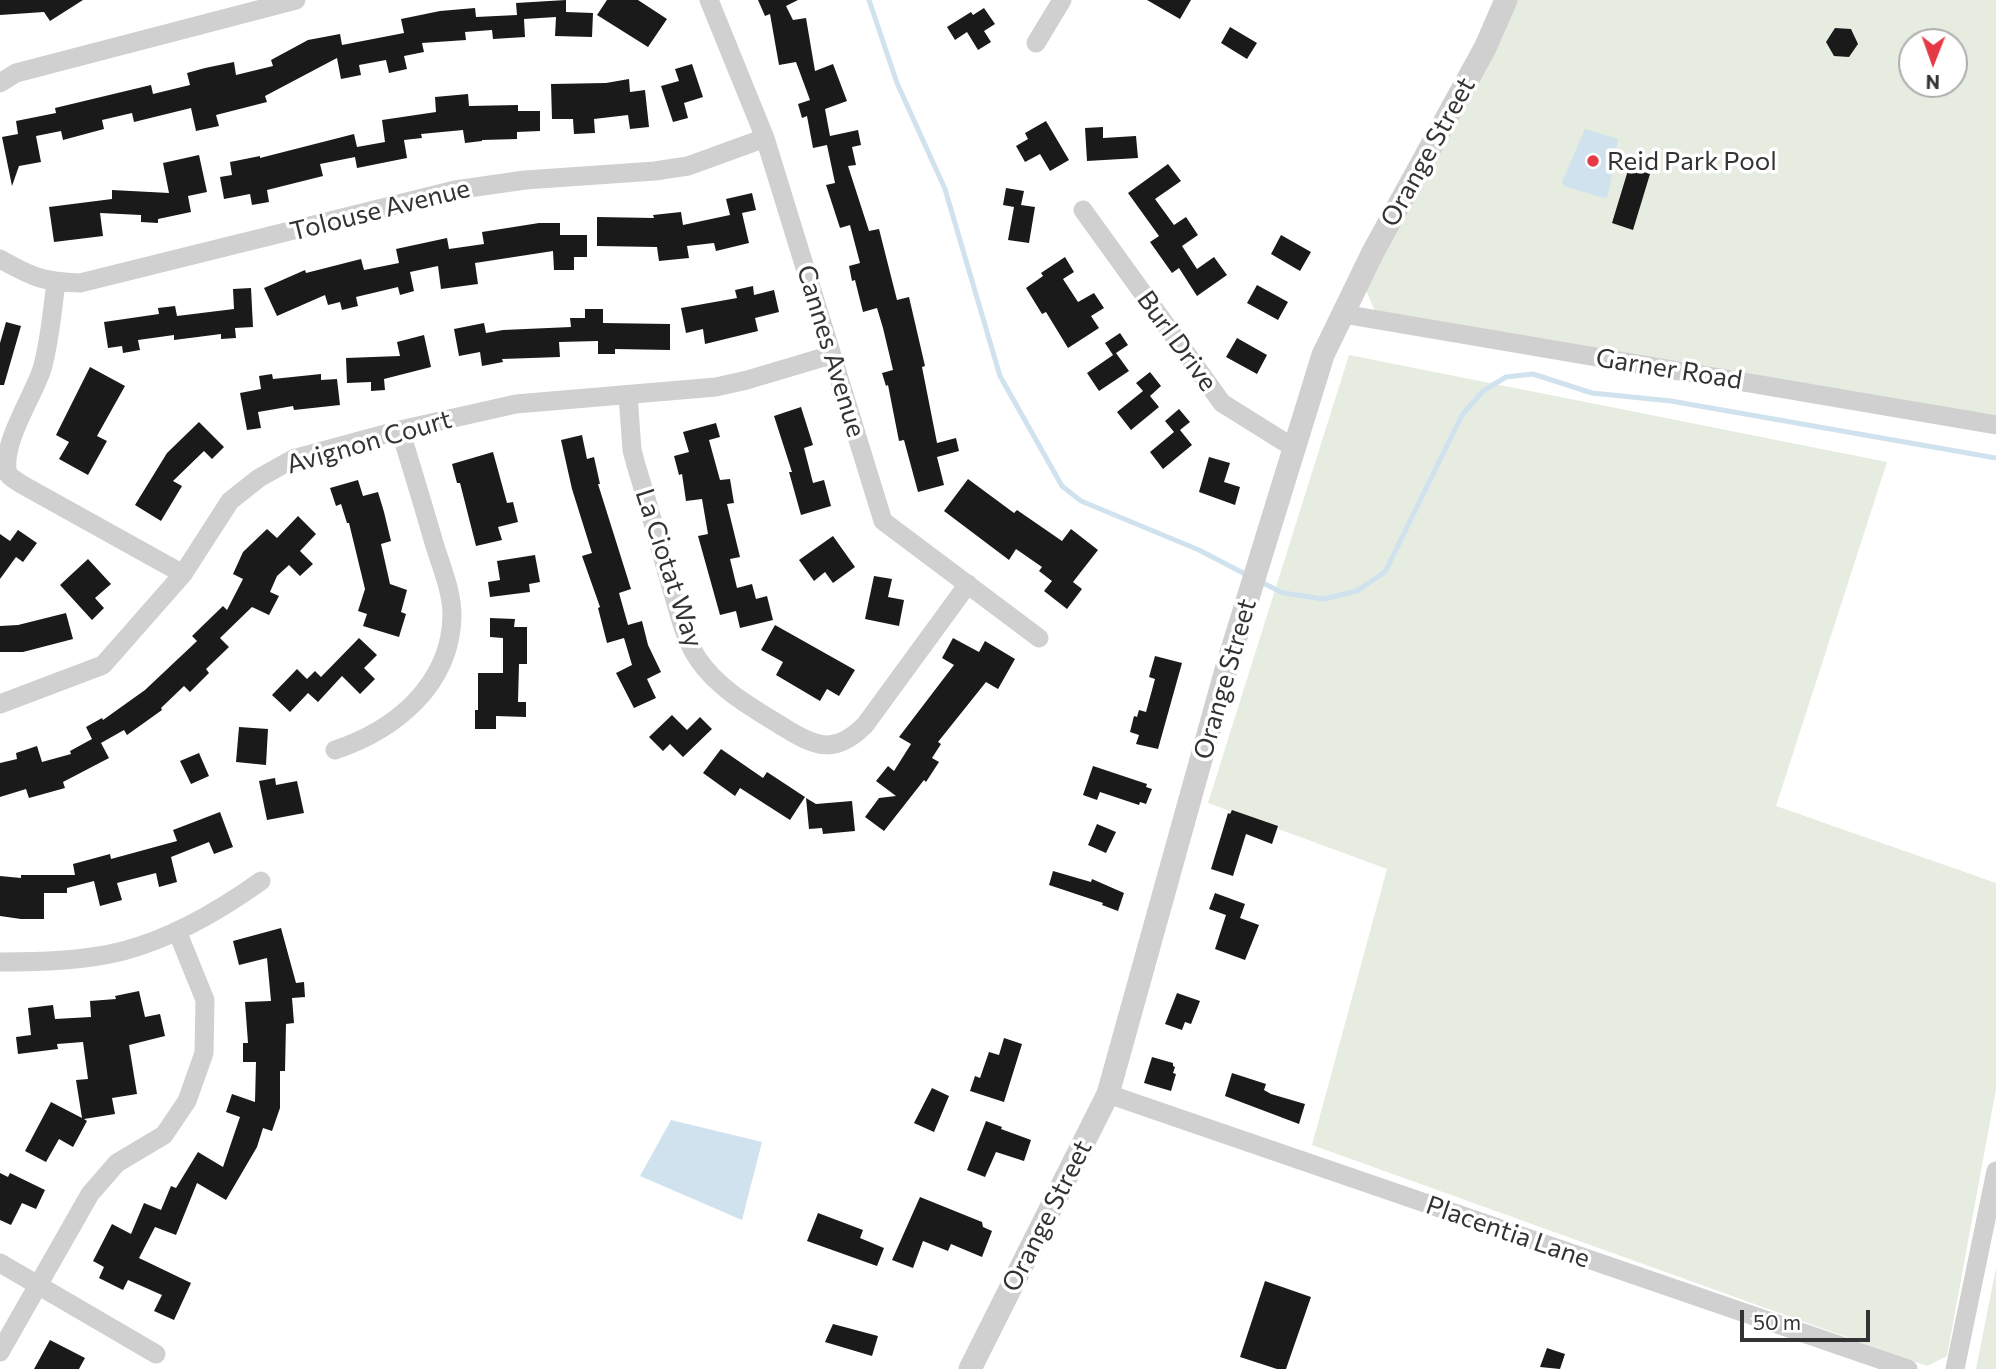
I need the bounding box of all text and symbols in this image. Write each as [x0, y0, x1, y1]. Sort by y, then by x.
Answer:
north arrow [1898, 28, 1968, 98]
text: N [1925, 71, 1940, 94]
street label: Orange Street [1374, 72, 1482, 232]
place label: Reid Park Pool [1607, 145, 1777, 177]
marker: Reid Park Pool [1585, 153, 1601, 169]
street label: Tolouse Avenue [287, 173, 473, 247]
street label: Cannes Avenue [790, 261, 872, 441]
street label: Burl Drive [1130, 285, 1224, 397]
street label: Garner Road [1594, 342, 1744, 396]
street label: Avignon Court [283, 404, 455, 480]
street label: La Ciotat Way [629, 485, 709, 651]
street label: Orange Street [1187, 595, 1263, 763]
street label: Orange Street [995, 1135, 1099, 1297]
street label: Placentia Lane [1422, 1189, 1594, 1275]
scale bar [1744, 1296, 1874, 1340]
text: 50 m [1753, 1309, 1801, 1334]

